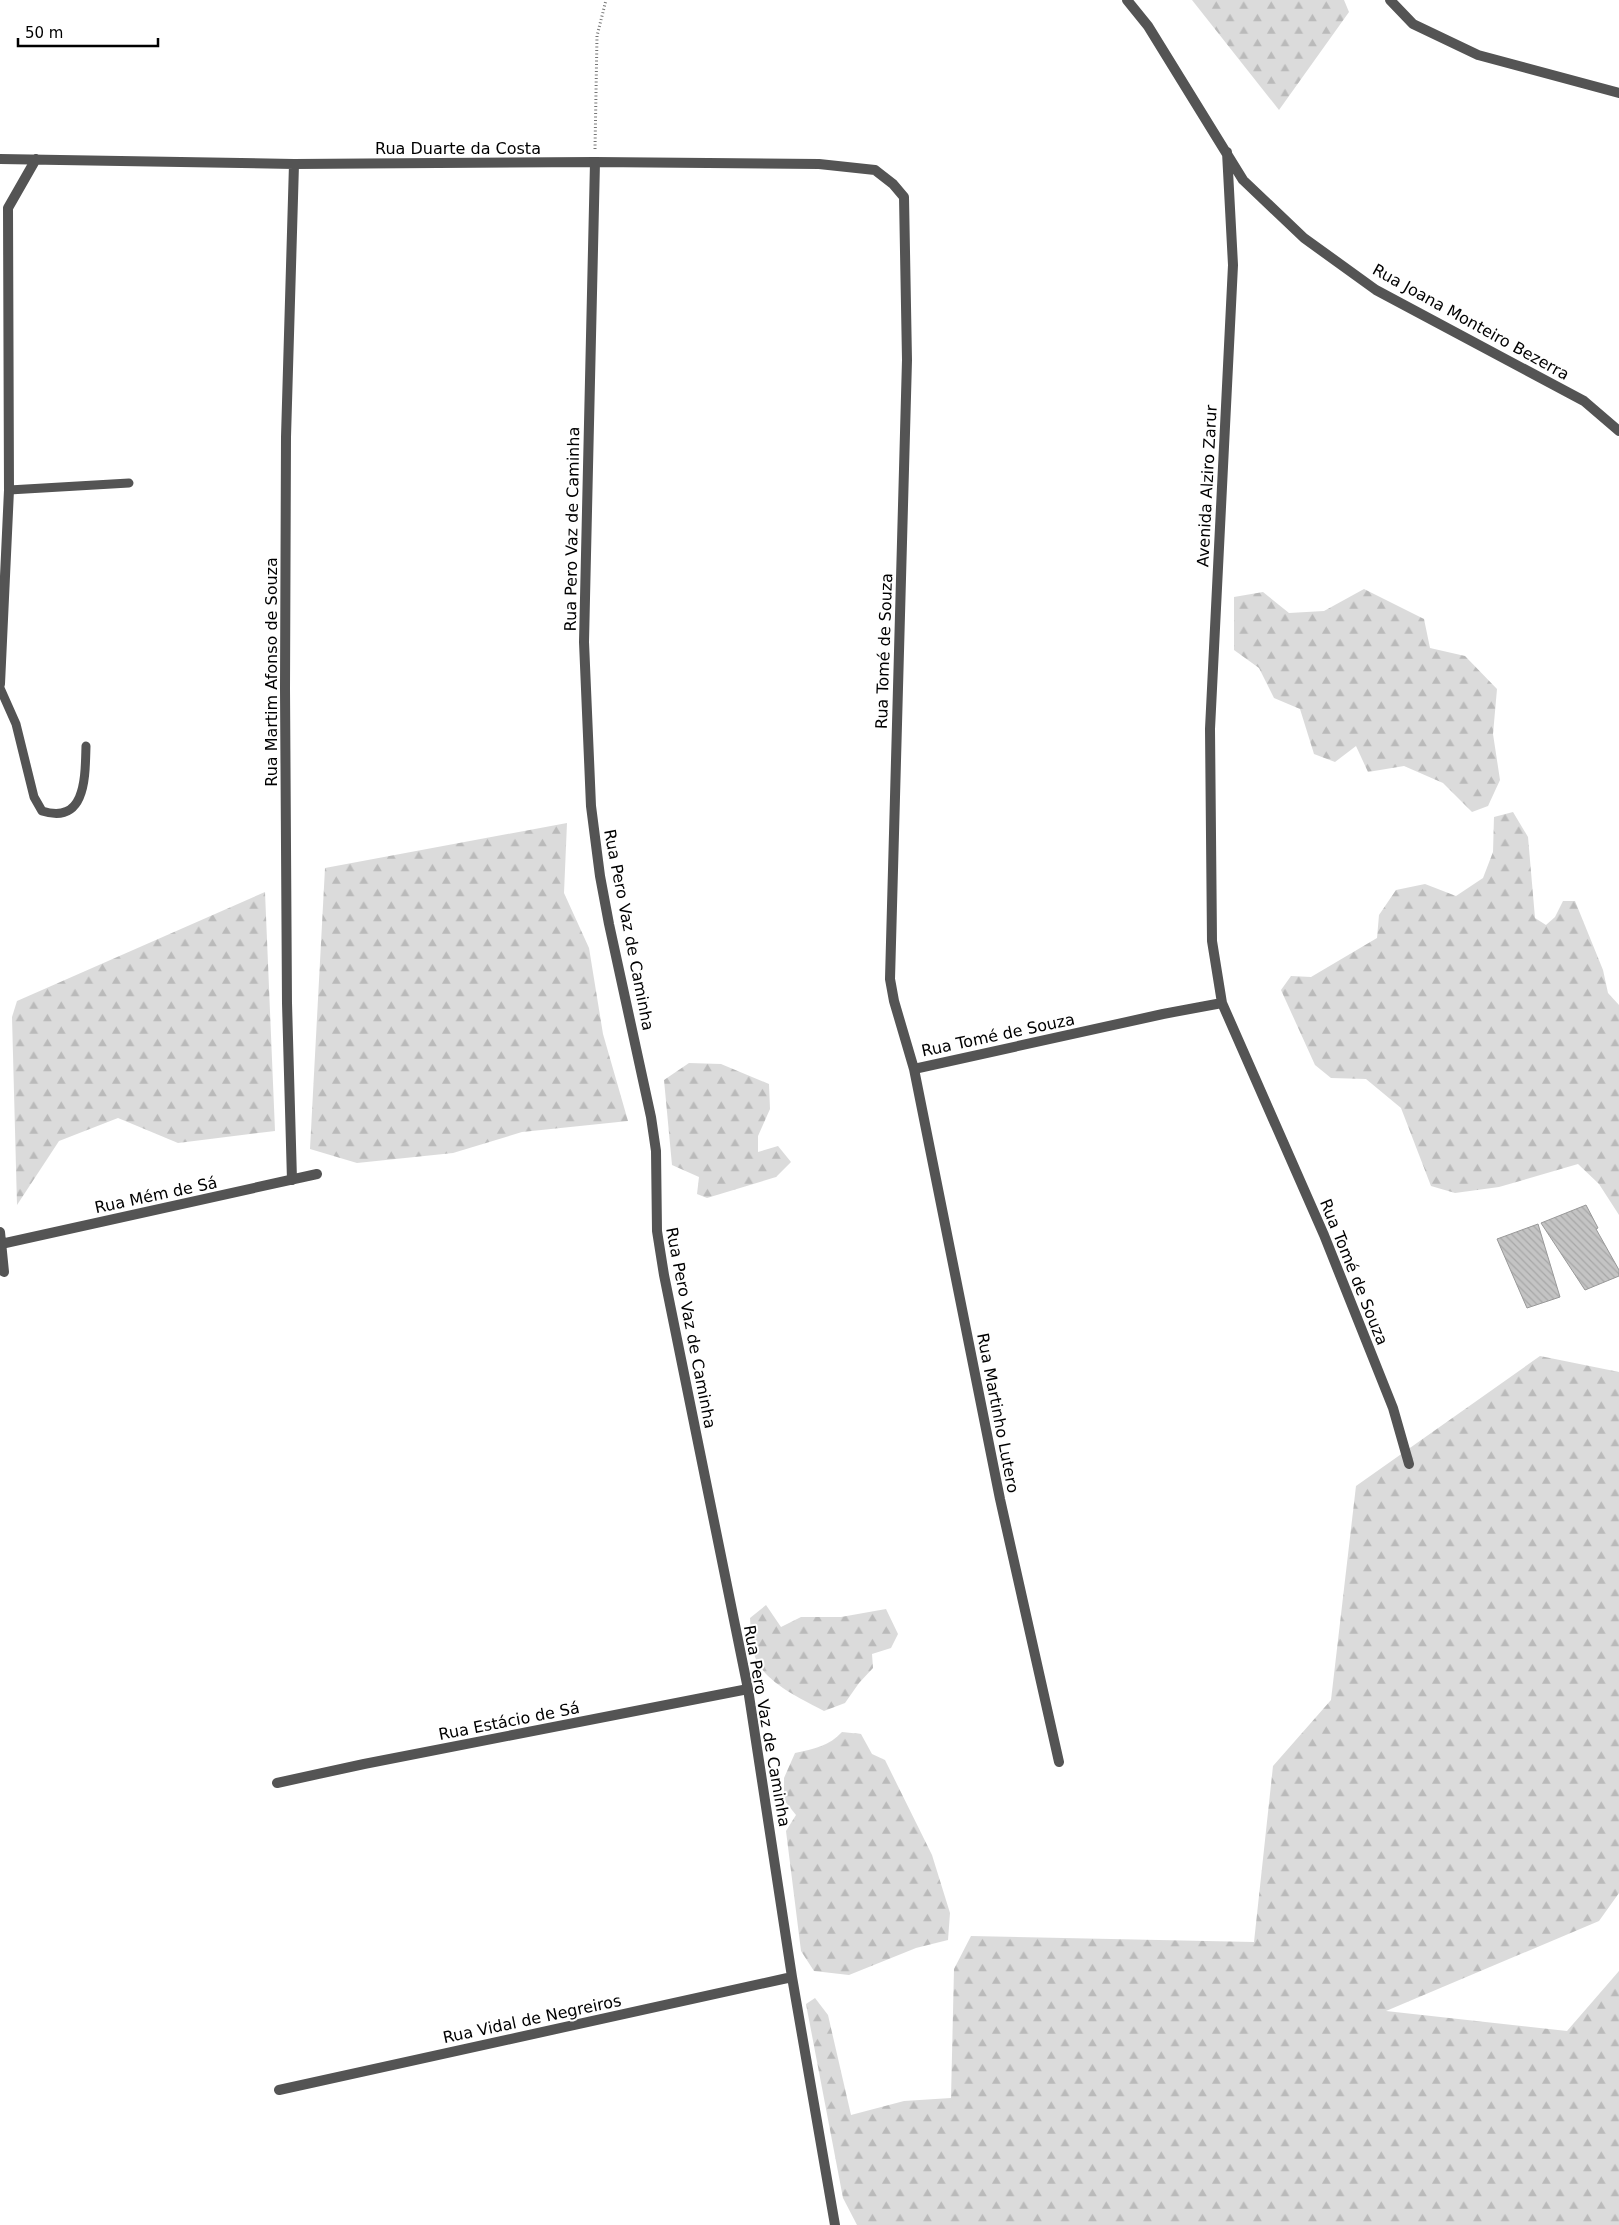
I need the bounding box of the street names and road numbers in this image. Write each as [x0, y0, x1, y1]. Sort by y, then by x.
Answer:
street label: Rua Duarte da Costa [375, 139, 541, 158]
street label: Rua Joana Monteiro Bezerra [1369, 260, 1573, 384]
street label: Avenida Alziro Zarur [1193, 404, 1221, 568]
street label: Rua Pero Vaz de Caminha [561, 427, 583, 631]
street label: Rua Martim Afonso de Souza [262, 557, 281, 787]
street label: Rua Tomé de Souza [872, 573, 896, 729]
street label: Rua Pero Vaz de Caminha [600, 828, 658, 1032]
street label: Rua Tomé de Souza [920, 1009, 1076, 1061]
street label: Rua Mém de Sá [93, 1173, 219, 1217]
street label: Rua Tomé de Souza [1316, 1196, 1392, 1348]
street label: Rua Pero Vaz de Caminha [662, 1226, 720, 1430]
street label: Rua Martinho Lutero [973, 1331, 1023, 1495]
street label: Rua Pero Vaz de Caminha [740, 1624, 794, 1828]
street label: Rua Estácio de Sá [437, 1698, 581, 1744]
street label: Rua Vidal de Negreiros [441, 1991, 623, 2047]

